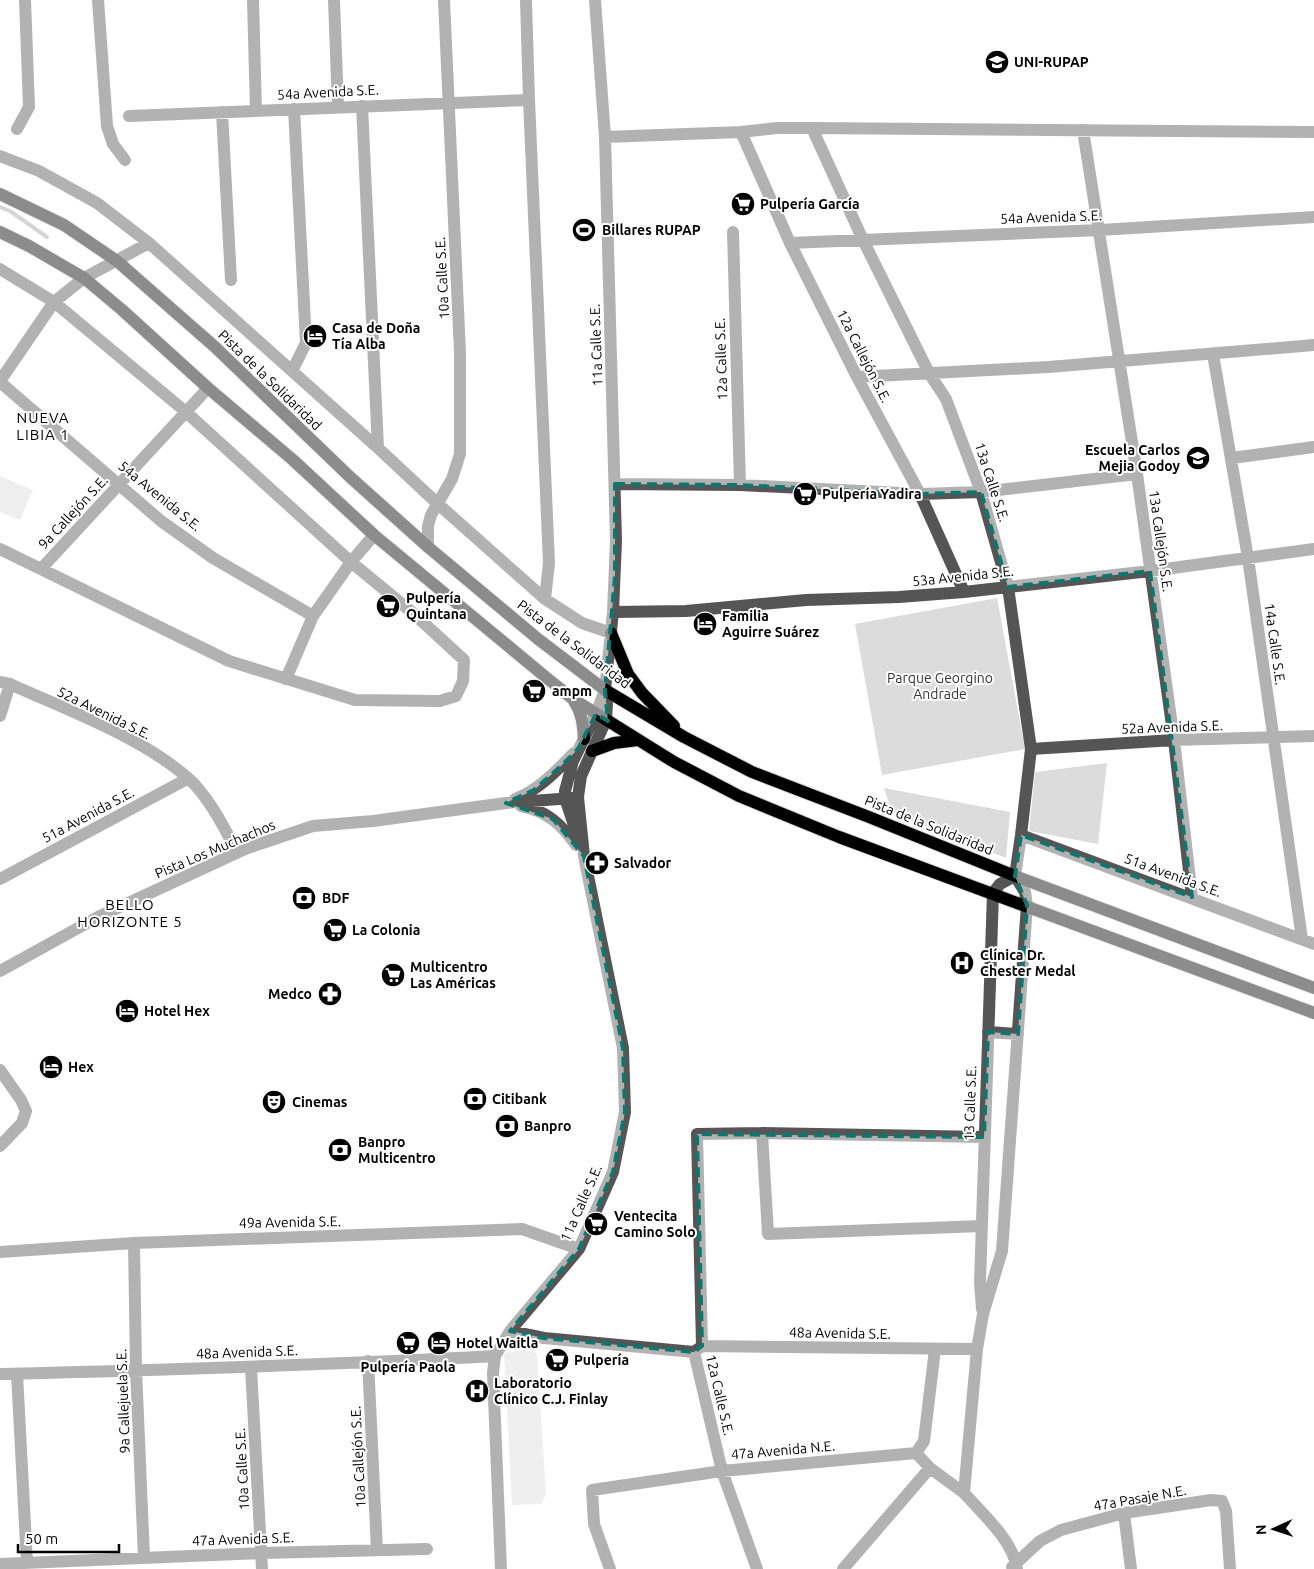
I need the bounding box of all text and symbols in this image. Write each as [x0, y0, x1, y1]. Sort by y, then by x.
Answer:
school or university icon: UNI-RUPAP [984, 49, 1010, 75]
place label: UNI-RUPAP [1014, 54, 1089, 70]
street label: 54a Avenida S.E. [277, 81, 379, 103]
supermarket icon: Pulpería García [730, 191, 756, 217]
place label: Pulpería García [760, 196, 860, 212]
street label: 54a Avenida S.E. [1000, 207, 1102, 227]
sports icon: Billares RUPAP [571, 217, 597, 243]
place label: Billares RUPAP [602, 222, 701, 238]
street label: 10a Calle S.E. [432, 236, 452, 320]
street label: 11a Calle S.E. [587, 303, 605, 387]
street label: 12a Callejón S.E. [834, 307, 894, 405]
street label: 12a Calle S.E. [712, 317, 730, 401]
place label: Casa de Doña Tía Alba [332, 320, 420, 352]
hotel icon: Casa de Doña Tía Alba [302, 323, 328, 349]
street label: Pista de la Solidaridad [215, 327, 325, 433]
district label: NUEVA LIBIA 1 [16, 409, 70, 443]
street label: 13a Calle S.E. [972, 440, 1012, 524]
place label: Escuela Carlos Mejia Godoy [1085, 442, 1181, 474]
school or university icon: Escuela Carlos Mejia Godoy [1185, 445, 1211, 471]
street label: 54a Avenida S.E. [115, 458, 205, 534]
street label: 9a Callejón S.E. [35, 472, 111, 552]
supermarket icon: Pulpería Yadira [792, 481, 818, 507]
place label: Pulpería Yadira [822, 486, 922, 502]
street label: 13a Callejón S.E. [1146, 489, 1176, 593]
street label: 53a Avenida S.E. [911, 563, 1015, 589]
place label: Pulpería Quintana [406, 590, 467, 622]
supermarket icon: Pulpería Quintana [375, 593, 401, 619]
street label: Pista de la Solidaridad [514, 596, 634, 692]
street label: 14a Calle S.E. [1261, 602, 1289, 686]
place label: Familia Aguirre Suárez [722, 608, 819, 640]
hotel icon: Familia Aguirre Suárez [692, 611, 718, 637]
park label: Parque Georgino Andrade [887, 670, 993, 702]
supermarket icon: ampm [521, 678, 547, 704]
street label: 52a Avenida S.E. [55, 683, 153, 743]
place label: ampm [552, 683, 592, 699]
street label: 52a Avenida S.E. [1121, 717, 1223, 737]
street label: 51a Avenida S.E. [39, 784, 137, 846]
street label: Pista de la Solidaridad [862, 792, 996, 858]
street label: Pista Los Muchachos [153, 816, 277, 882]
pharmacy icon: Salvador [584, 850, 610, 876]
street label: 51a Avenida S.E. [1122, 850, 1224, 900]
place label: Salvador [614, 855, 672, 871]
bank icon: BDF [291, 885, 317, 911]
place label: BDF [322, 890, 349, 906]
district label: BELLO HORIZONTE 5 [77, 896, 183, 930]
supermarket icon: La Colonia [322, 917, 348, 943]
place label: La Colonia [352, 922, 420, 938]
place label: Clínica Dr. Chester Medal [980, 947, 1076, 979]
hospital icon: Clínica Dr. Chester Medal [949, 950, 975, 976]
place label: Multicentro Las Américas [410, 959, 496, 991]
supermarket icon: Multicentro Las Américas [380, 962, 406, 988]
pharmacy icon: Medco [317, 981, 343, 1007]
place label: Medco [268, 986, 312, 1002]
hotel icon: Hotel Hex [114, 998, 140, 1024]
place label: Hotel Hex [144, 1003, 210, 1019]
hotel icon: Hex [38, 1054, 64, 1080]
place label: Hex [68, 1059, 94, 1075]
street label: 13 Calle S.E. [961, 1065, 979, 1141]
bank icon: Citibank [462, 1086, 488, 1112]
theatre icon: Cinemas [261, 1089, 287, 1115]
place label: Citibank [492, 1091, 547, 1107]
place label: Cinemas [292, 1094, 348, 1110]
bank icon: Banpro [494, 1113, 520, 1139]
place label: Banpro [524, 1118, 572, 1134]
place label: Banpro Multicentro [358, 1134, 436, 1166]
bank icon: Banpro Multicentro [327, 1137, 353, 1163]
street label: 11a Calle S.E. [557, 1162, 605, 1244]
place label: Ventecita Camino Solo [614, 1208, 696, 1240]
supermarket icon: Ventecita Camino Solo [583, 1211, 609, 1237]
street label: 49a Avenida S.E. [239, 1213, 341, 1231]
street label: 48a Avenida S.E. [789, 1324, 891, 1342]
supermarket icon: Pulpería Paola [395, 1330, 421, 1356]
hotel icon: Hotel Waitla [426, 1330, 452, 1356]
place label: Hotel Waitla [456, 1335, 538, 1351]
street label: 48a Avenida S.E. [196, 1342, 298, 1362]
supermarket icon: Pulpería [544, 1347, 570, 1373]
street label: 9a Callejuela S.E. [113, 1348, 133, 1454]
place label: Pulpería [574, 1352, 629, 1368]
street label: 12a Calle S.E. [703, 1353, 737, 1437]
place label: Pulpería Paola [361, 1359, 455, 1375]
place label: Laboratorio Clínico C.J. Finlay [494, 1375, 609, 1407]
hospital icon: Laboratorio Clínico C.J. Finlay [464, 1378, 490, 1404]
street label: 10a Callejón S.E. [347, 1406, 369, 1508]
street label: 10a Calle S.E. [232, 1427, 252, 1511]
street label: 47a Avenida N.E. [730, 1437, 836, 1463]
street label: 47a Pasaje N.E. [1092, 1482, 1188, 1514]
north arrow [1249, 1504, 1299, 1554]
scale bar [18, 1522, 119, 1554]
text: N [1253, 1524, 1269, 1535]
street label: 47a Avenida S.E. [192, 1529, 294, 1549]
text: 50 m [25, 1530, 58, 1547]

